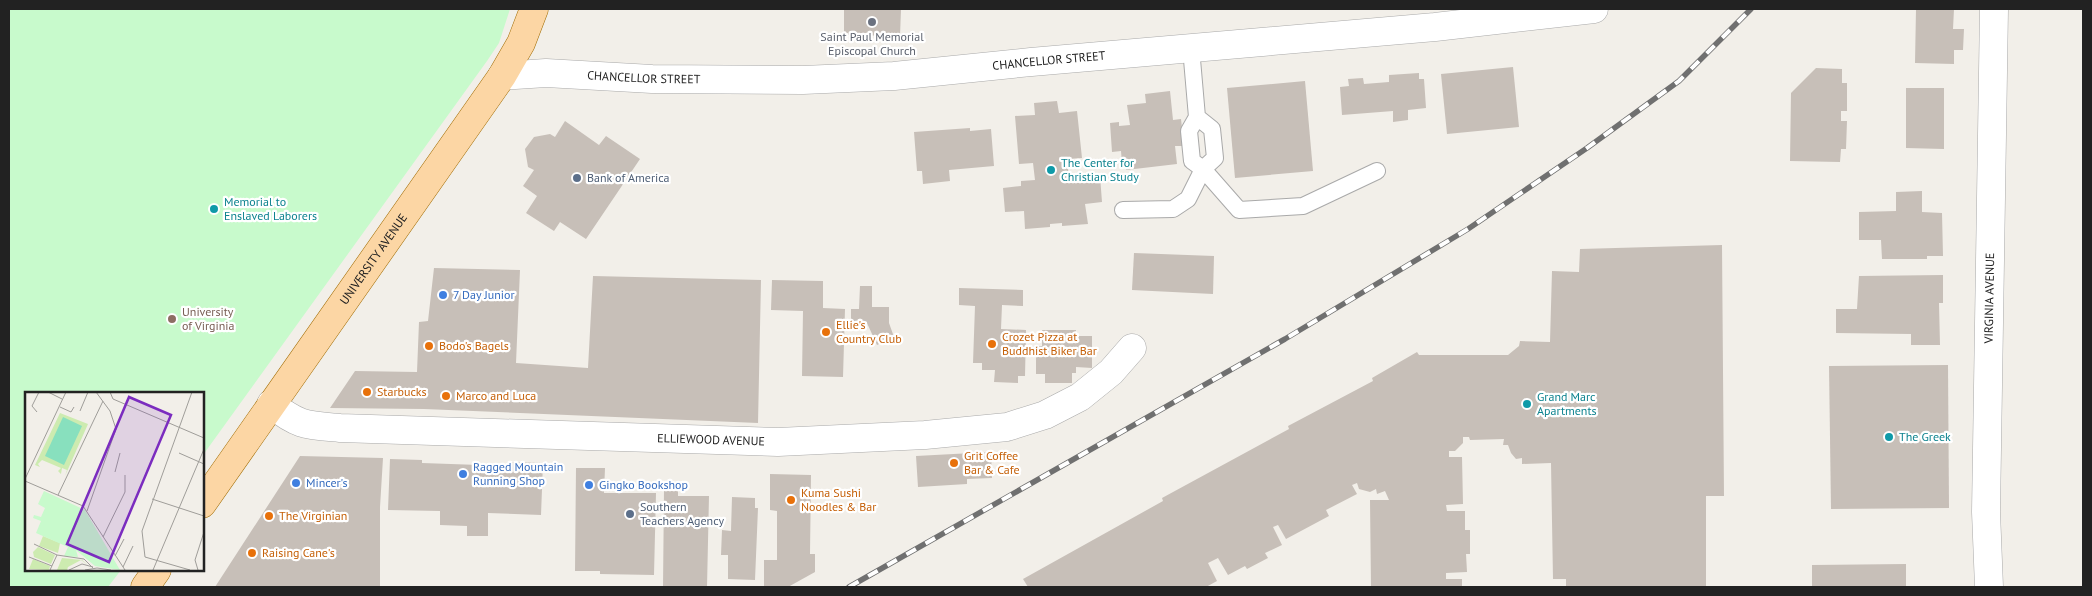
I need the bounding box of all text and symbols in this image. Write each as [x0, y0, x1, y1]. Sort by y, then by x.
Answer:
marker: Saint Paul Memorial Episcopal Church [866, 16, 878, 28]
place label: Saint Paul Memorial Episcopal Church [820, 29, 924, 58]
street label: CHANCELLOR STREET [992, 48, 1106, 73]
street label: CHANCELLOR STREET [587, 67, 701, 86]
place label: The Center for Christian Study [1061, 155, 1139, 184]
marker: The Center for Christian Study [1045, 164, 1057, 176]
place label: Bank of America [587, 170, 670, 185]
marker: Bank of America [571, 172, 583, 184]
place label: Memorial to Enslaved Laborers [224, 194, 317, 223]
marker: Memorial to Enslaved Laborers [208, 203, 220, 215]
street label: UNIVERSITY AVENUE [336, 211, 410, 307]
street label: VIRGINIA AVENUE [1981, 253, 1997, 345]
place label: 7 Day Junior [453, 287, 515, 302]
marker: 7 Day Junior [437, 289, 449, 301]
place label: University of Virginia [182, 304, 235, 333]
marker: University of Virginia [166, 313, 178, 325]
place label: Ellie's Country Club [836, 317, 902, 346]
marker: Ellie's Country Club [820, 326, 832, 338]
place label: Crozet Pizza at Buddhist Biker Bar [1002, 329, 1097, 358]
place label: Bodo's Bagels [439, 338, 509, 353]
marker: Crozet Pizza at Buddhist Biker Bar [986, 338, 998, 350]
marker: Bodo's Bagels [423, 340, 435, 352]
place label: Starbucks [377, 384, 427, 399]
marker: Starbucks [361, 386, 373, 398]
place label: Marco and Luca [456, 388, 536, 403]
place label: Grand Marc Apartments [1537, 389, 1597, 418]
marker: Marco and Luca [440, 390, 452, 402]
inset map [25, 392, 204, 571]
marker: Grand Marc Apartments [1521, 398, 1533, 410]
place label: The Greek [1899, 429, 1951, 444]
street label: ELLIEWOOD AVENUE [657, 430, 765, 449]
marker: The Greek [1883, 431, 1895, 443]
place label: Grit Coffee Bar & Cafe [964, 448, 1020, 477]
marker: Grit Coffee Bar & Cafe [948, 457, 960, 469]
place label: Ragged Mountain Running Shop [473, 459, 563, 488]
marker: Ragged Mountain Running Shop [457, 468, 469, 480]
place label: Mincer's [306, 475, 348, 490]
marker: Mincer's [290, 477, 302, 489]
place label: Gingko Bookshop [599, 477, 688, 492]
marker: Gingko Bookshop [583, 479, 595, 491]
place label: Kuma Sushi Noodles & Bar [801, 485, 876, 514]
marker: Kuma Sushi Noodles & Bar [785, 494, 797, 506]
place label: Southern Teachers Agency [640, 499, 724, 528]
place label: The Virginian [279, 508, 347, 523]
marker: Southern Teachers Agency [624, 508, 636, 520]
marker: The Virginian [263, 510, 275, 522]
place label: Raising Cane's [262, 545, 335, 560]
marker: Raising Cane's [246, 547, 258, 559]

